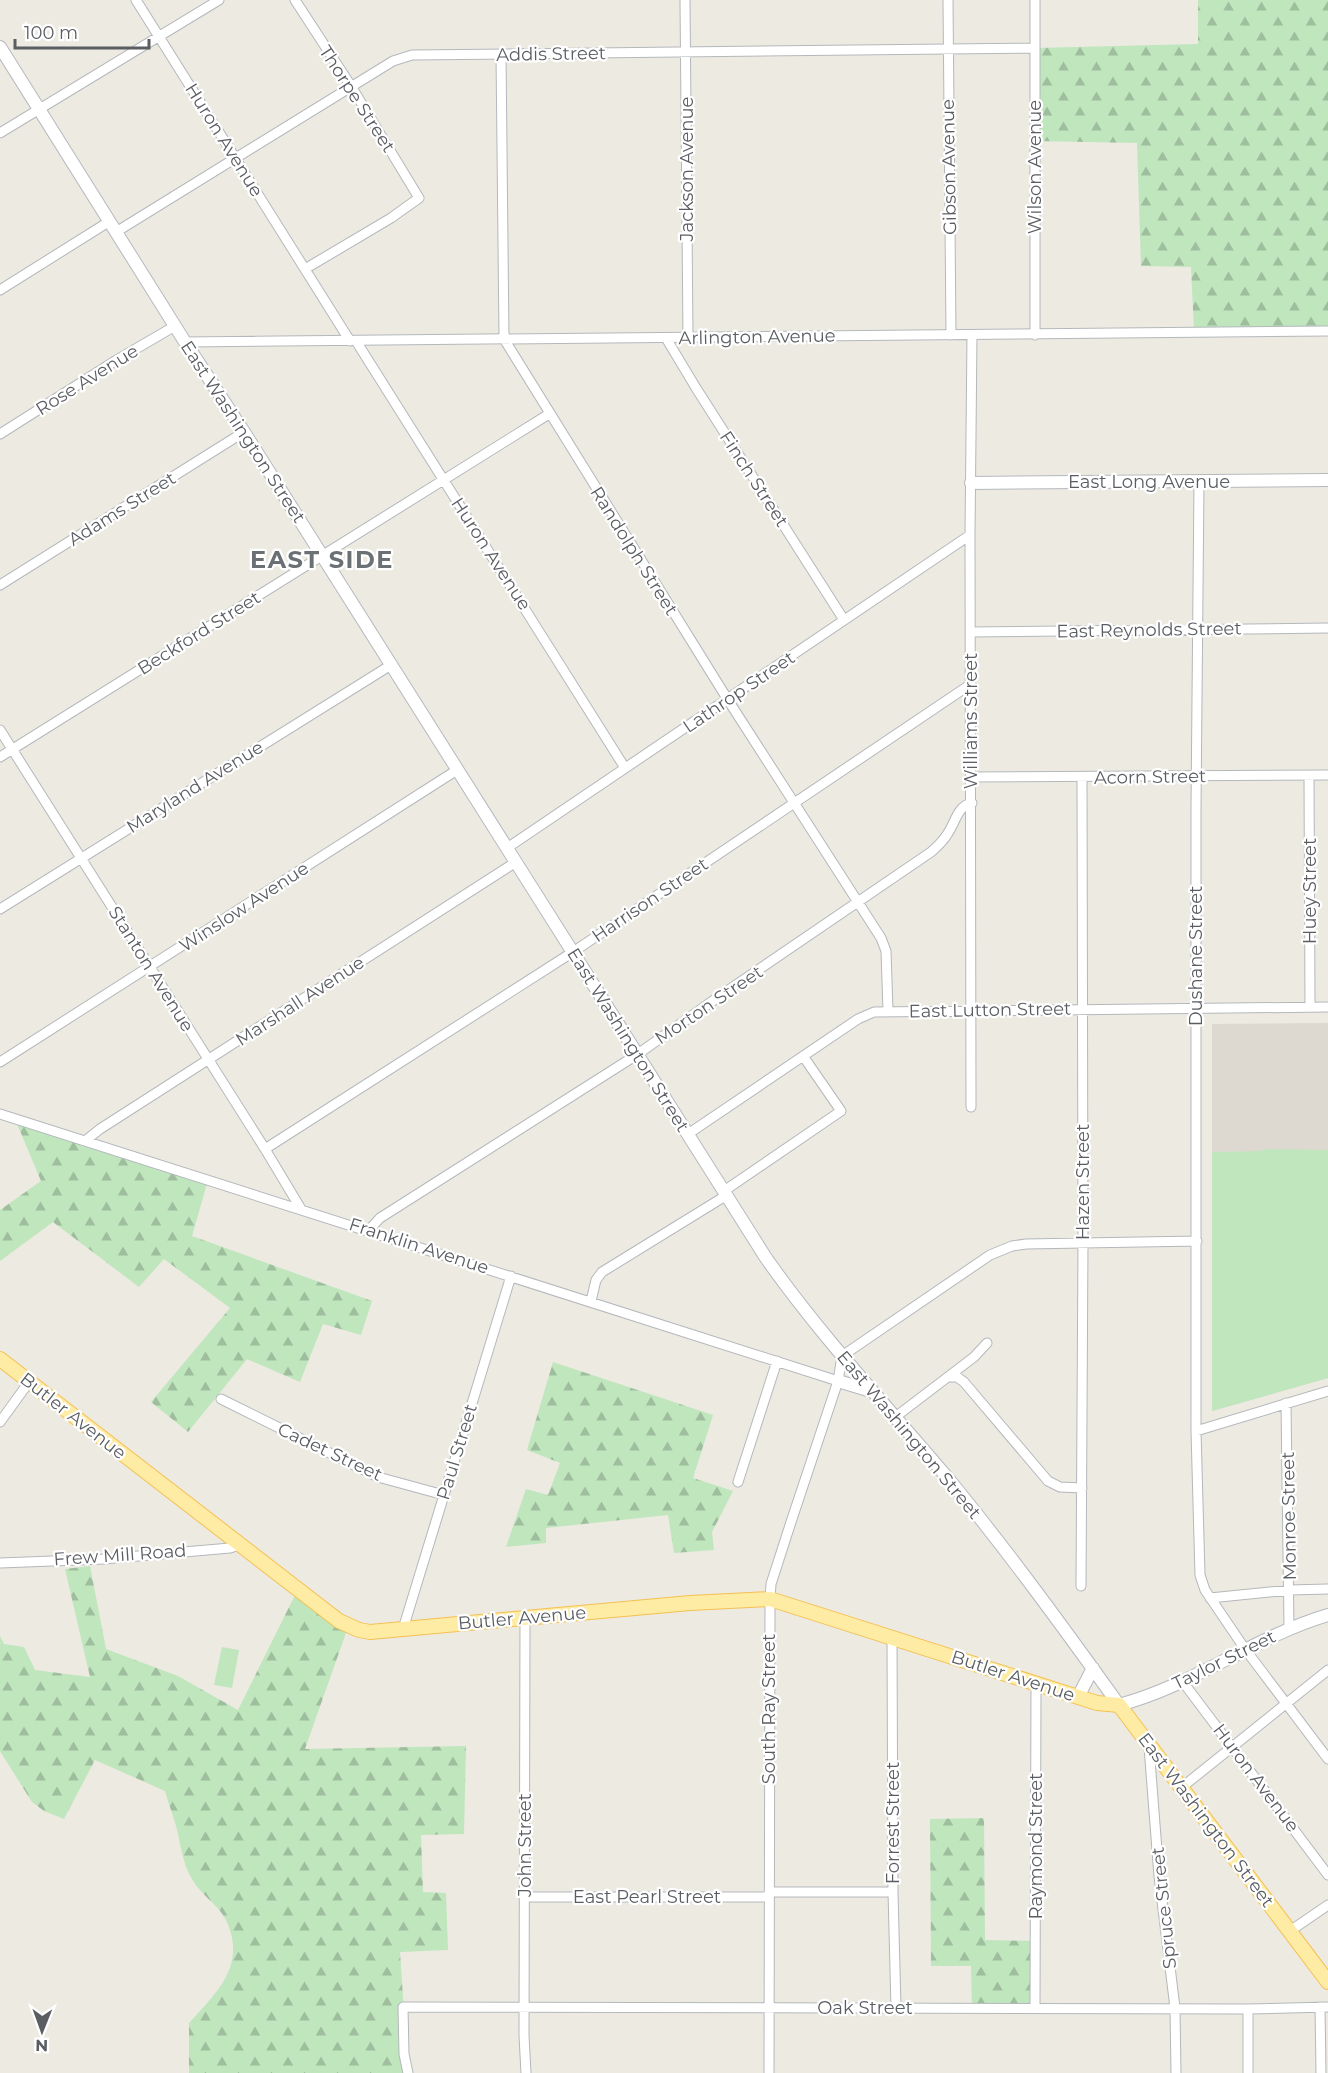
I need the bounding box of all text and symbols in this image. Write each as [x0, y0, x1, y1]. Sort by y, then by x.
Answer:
scale bar [15, 12, 148, 50]
text: 100 m [24, 22, 78, 44]
street label: Thorpe Street [314, 41, 400, 157]
street label: Addis Street [496, 42, 606, 66]
street label: Huron Avenue [180, 79, 268, 201]
street label: Jackson Avenue [676, 96, 698, 243]
street label: Gibson Avenue [937, 99, 961, 235]
street label: Wilson Avenue [1024, 100, 1046, 234]
street label: Arlington Avenue [678, 325, 836, 349]
street label: East Washington Street [176, 337, 310, 527]
street label: Rose Avenue [32, 340, 142, 420]
street label: Finch Street [715, 427, 793, 531]
street label: Adams Street [64, 467, 180, 551]
street label: East Long Avenue [1068, 471, 1230, 493]
street label: Randolph Street [586, 483, 682, 619]
street label: Huron Avenue [446, 494, 536, 615]
district label: EAST SIDE [250, 545, 394, 574]
street label: Beckford Street [133, 586, 265, 680]
street label: East Reynolds Street [1056, 617, 1242, 643]
street label: Lathrop Street [679, 646, 799, 738]
street label: Williams Street [960, 653, 982, 789]
street label: Maryland Avenue [123, 736, 268, 838]
street label: Acorn Street [1094, 765, 1206, 789]
street label: Huey Street [1299, 838, 1321, 944]
street label: Harrison Street [588, 853, 712, 947]
street label: Winslow Avenue [175, 857, 313, 957]
street label: Dushane Street [1185, 886, 1207, 1026]
street label: Stanton Avenue [104, 902, 199, 1036]
street label: East Washington Street [562, 944, 694, 1136]
street label: Marshall Avenue [232, 951, 369, 1051]
street label: Morton Street [651, 961, 767, 1049]
street label: East Lutton Street [909, 998, 1071, 1022]
street label: Hazen Street [1072, 1124, 1094, 1240]
street label: Franklin Avenue [346, 1213, 492, 1279]
street label: East Washington Street [832, 1346, 986, 1524]
street label: Butler Avenue [16, 1368, 131, 1464]
street label: Paul Street [432, 1401, 482, 1503]
street label: Cadet Street [274, 1418, 386, 1486]
street label: Monroe Street [1277, 1451, 1301, 1581]
street label: Frew Mill Road [53, 1539, 187, 1571]
street label: Butler Avenue [457, 1601, 587, 1635]
street label: Taylor Street [1169, 1625, 1279, 1695]
street label: South Ray Street [758, 1634, 780, 1784]
street label: Butler Avenue [948, 1646, 1078, 1706]
street label: Huron Avenue [1208, 1720, 1304, 1837]
street label: East Washington Street [1133, 1728, 1279, 1912]
street label: Forrest Street [882, 1762, 904, 1884]
street label: Raymond Street [1025, 1773, 1047, 1919]
street label: John Street [514, 1793, 536, 1898]
street label: Spruce Street [1147, 1846, 1181, 1970]
street label: East Pearl Street [573, 1886, 721, 1908]
street label: Oak Street [817, 1997, 913, 2019]
north arrow [12, 2001, 72, 2061]
text: N [35, 2036, 48, 2055]

